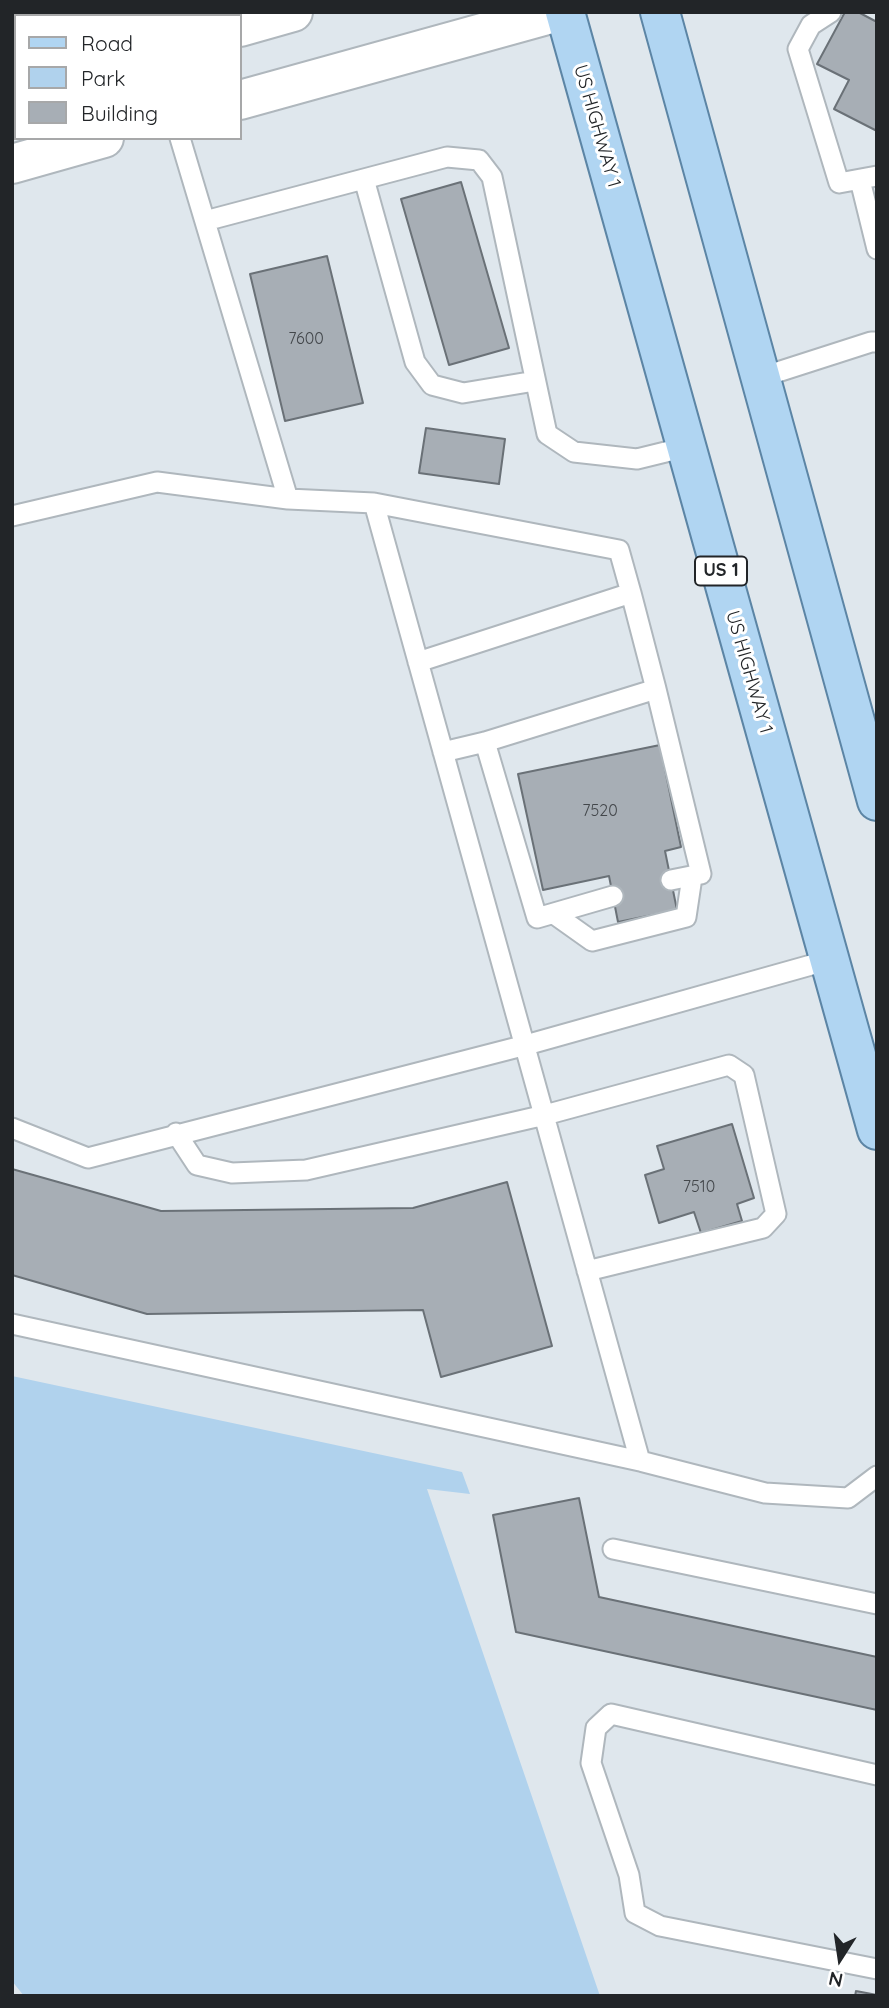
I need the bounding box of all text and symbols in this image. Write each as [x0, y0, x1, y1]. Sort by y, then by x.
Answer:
legend [14, 14, 242, 140]
text: Road [81, 30, 133, 56]
street label: US HIGHWAY 1 [569, 62, 625, 190]
text: Park [81, 65, 125, 91]
text: Building [81, 100, 158, 126]
house number: 7600 [288, 329, 324, 349]
road number: US 1 [695, 556, 747, 586]
street label: US HIGHWAY 1 [721, 608, 777, 736]
house number: 7520 [582, 801, 618, 821]
house number: 7510 [683, 1177, 715, 1197]
north arrow [805, 1924, 875, 1994]
text: N [826, 1966, 845, 1993]

